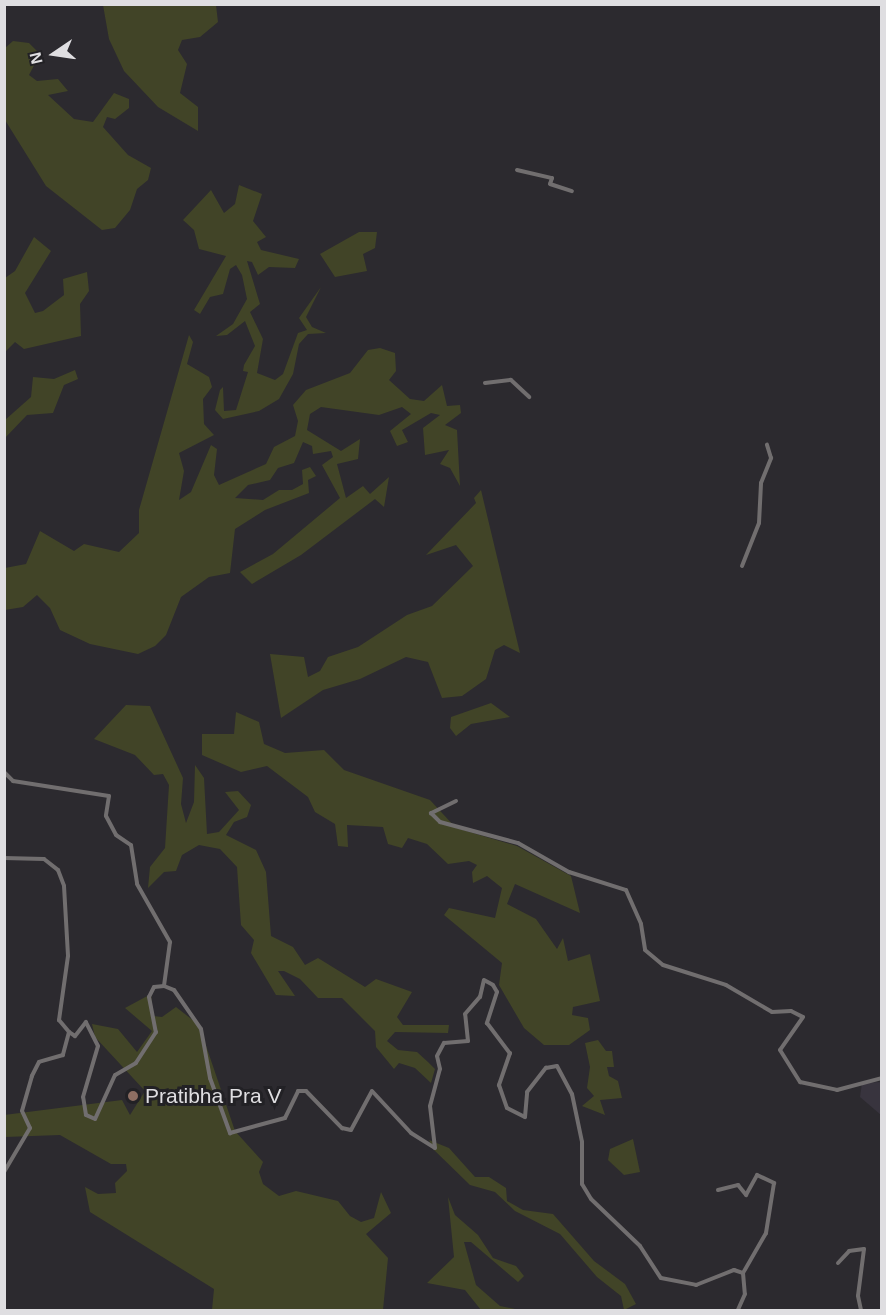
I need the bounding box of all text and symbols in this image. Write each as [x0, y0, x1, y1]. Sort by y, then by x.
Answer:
north arrow [24, 24, 84, 84]
text: N [26, 51, 46, 66]
place label: Pratibha Pra V [145, 1083, 282, 1109]
marker: Pratibha Pra V [126, 1089, 140, 1103]

